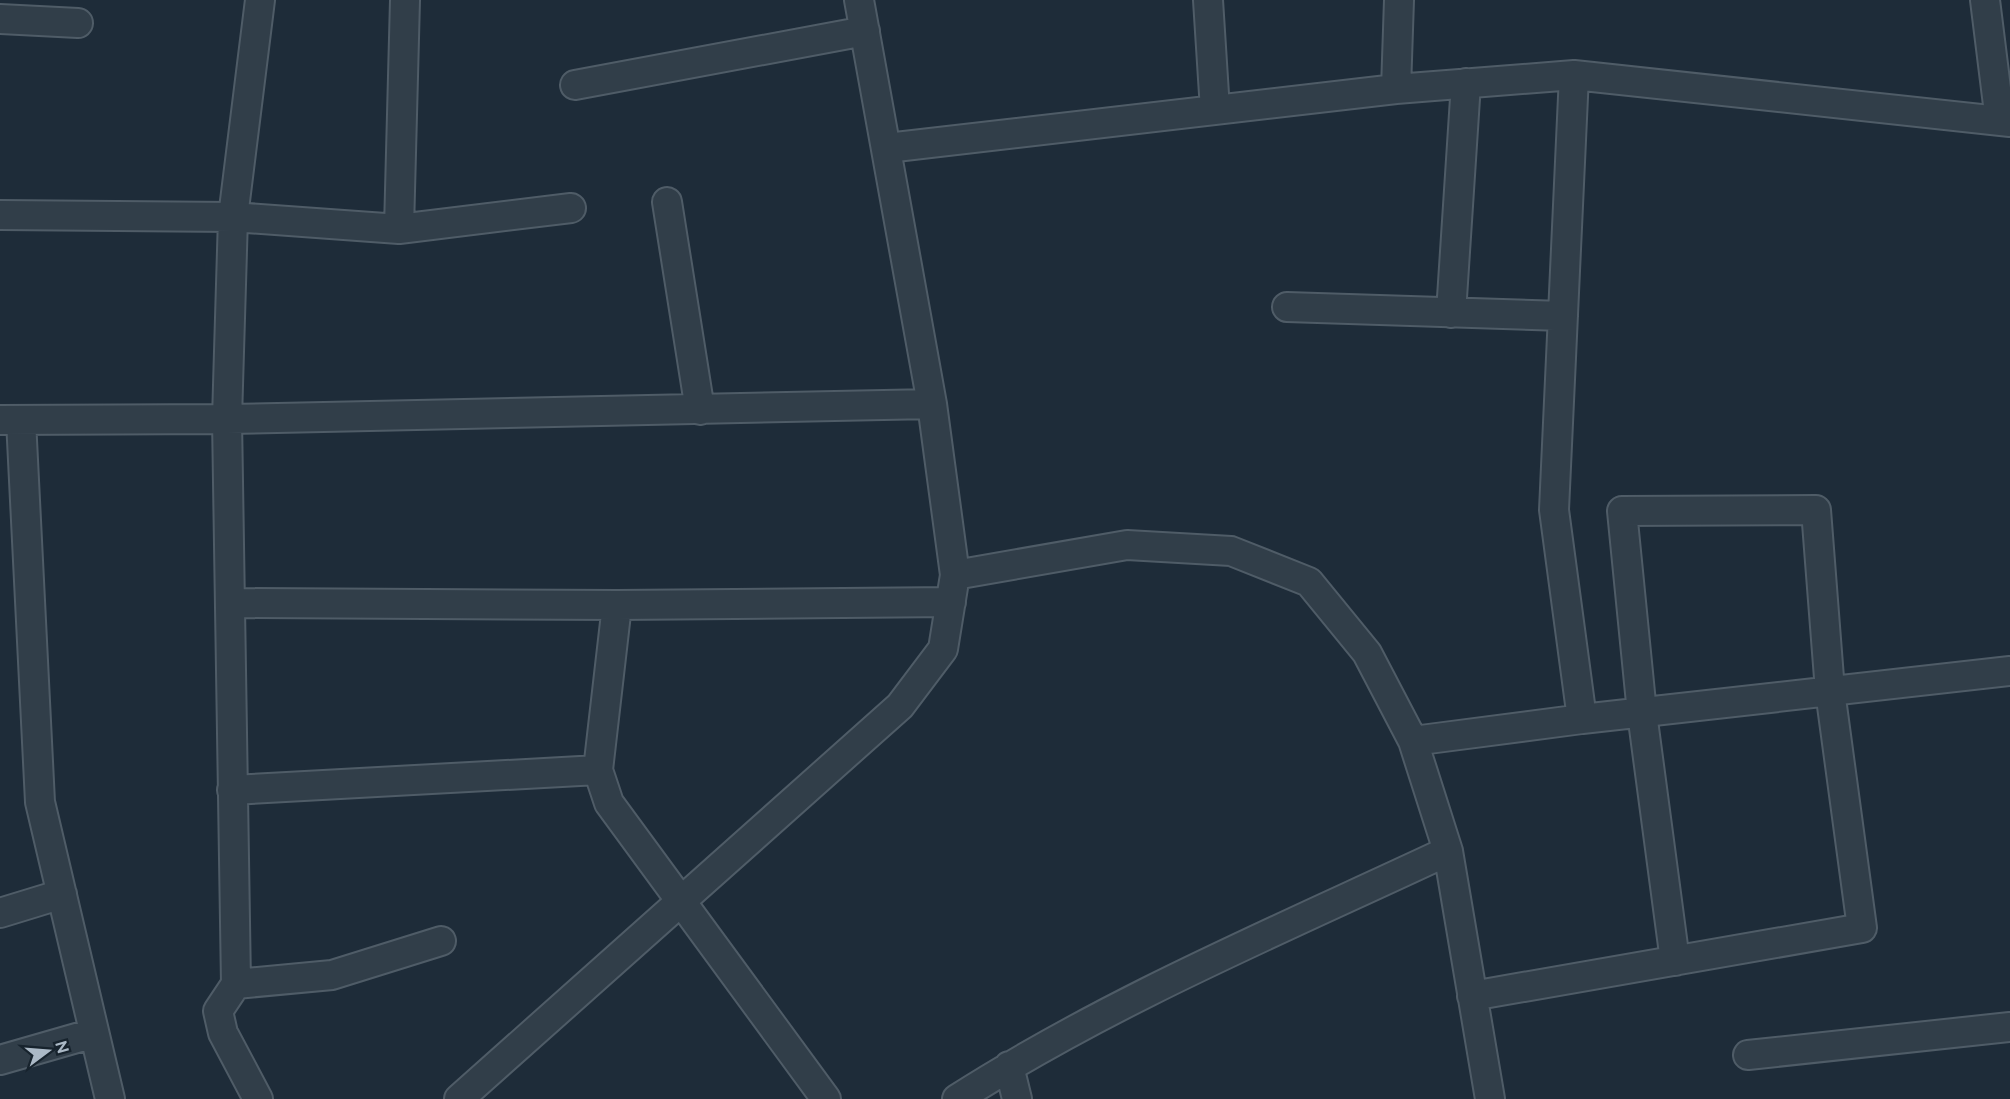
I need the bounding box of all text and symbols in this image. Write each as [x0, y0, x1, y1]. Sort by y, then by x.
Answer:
north arrow [18, 1021, 78, 1081]
text: N [51, 1039, 73, 1055]

